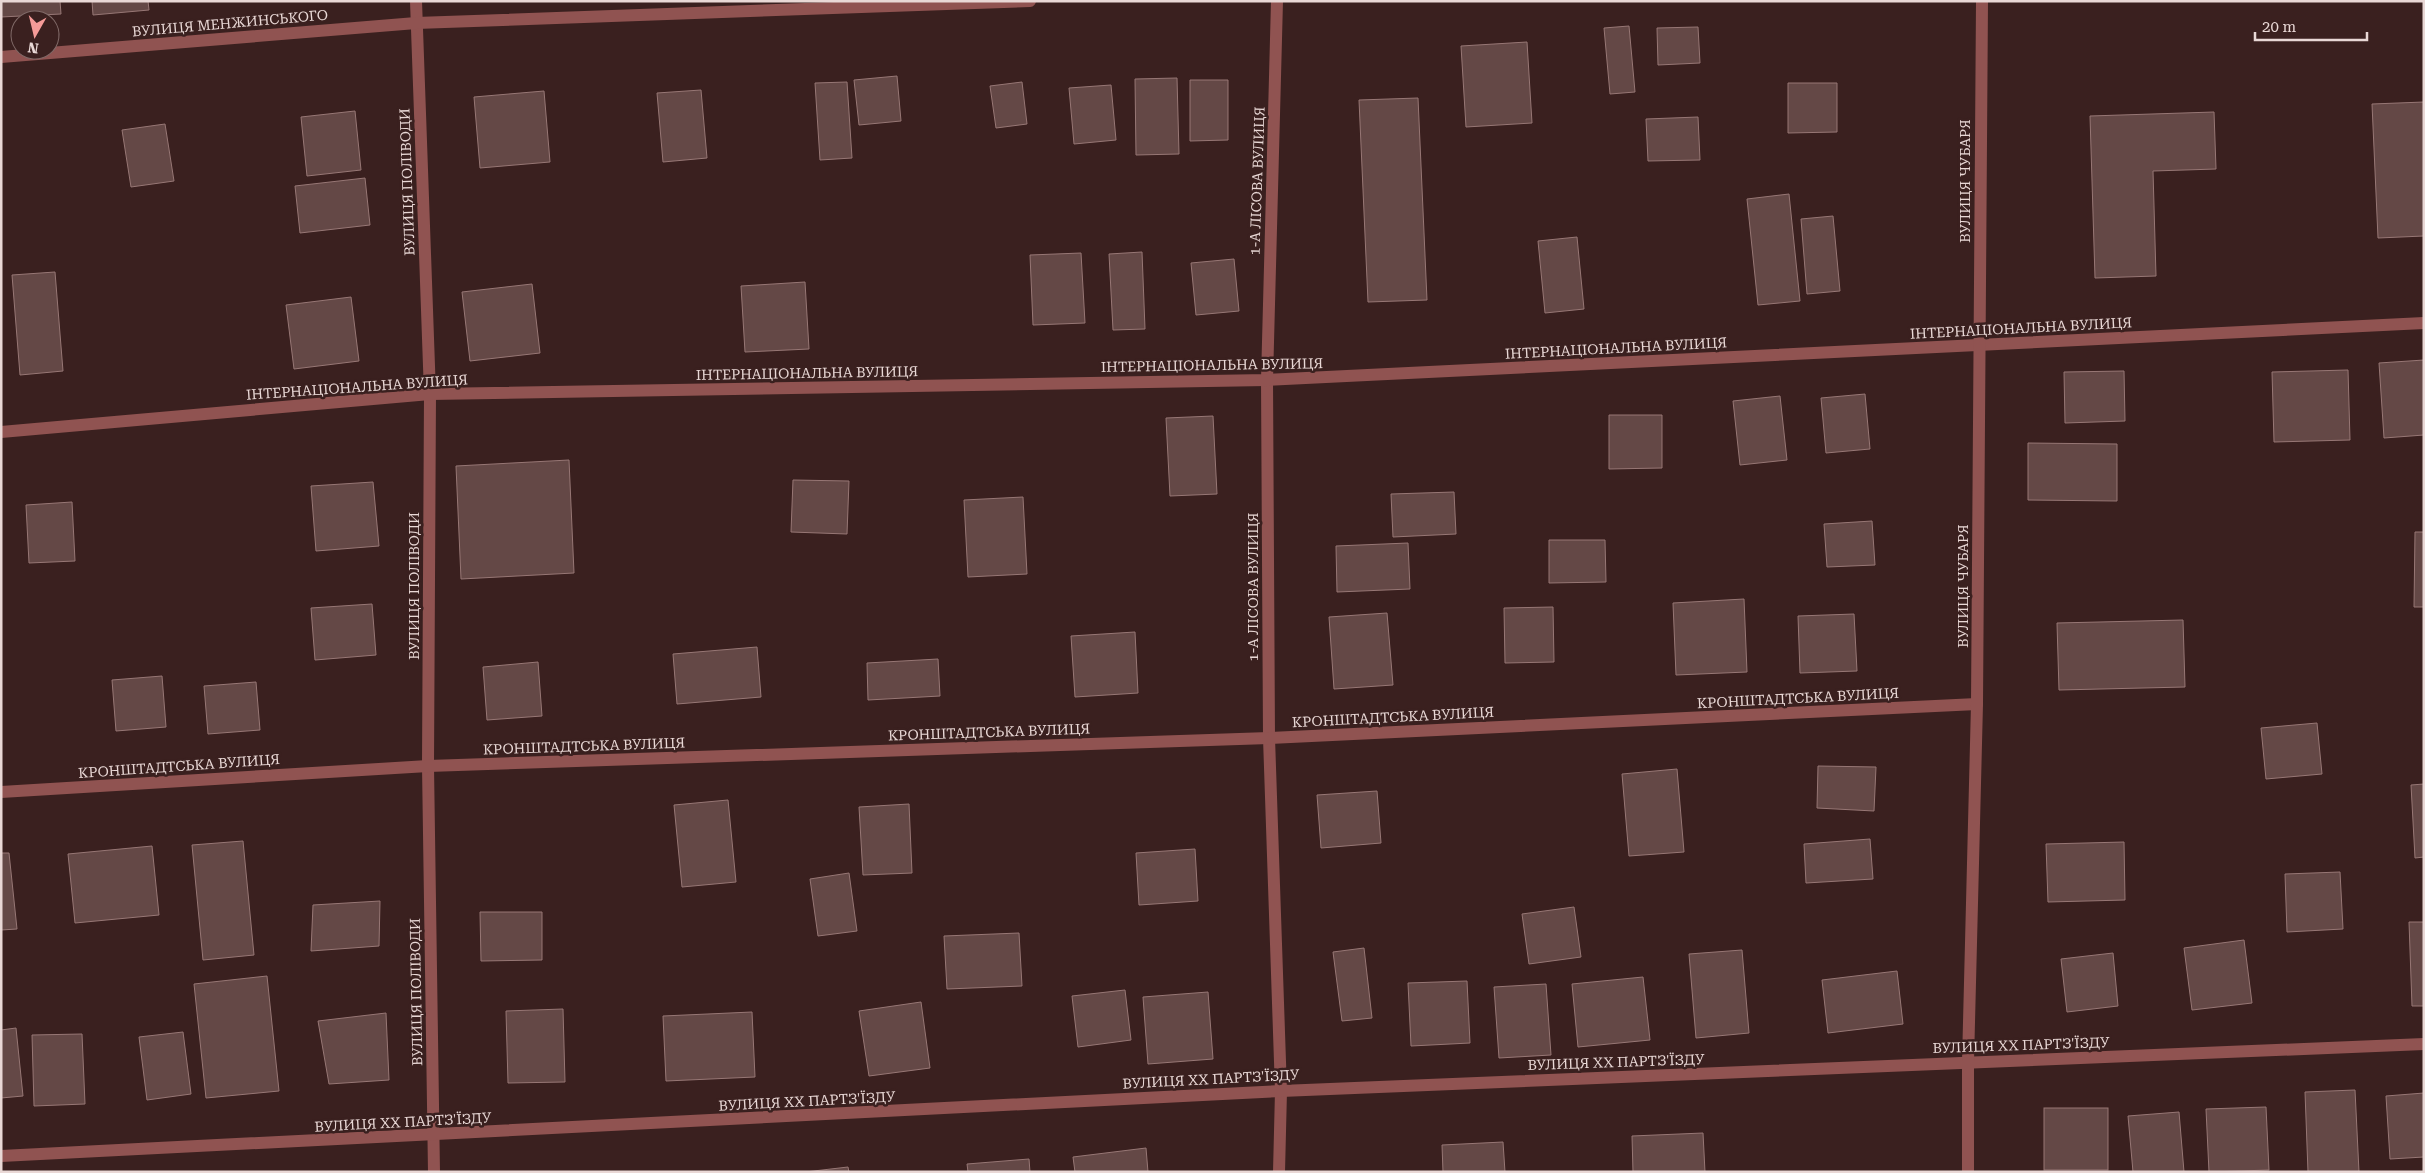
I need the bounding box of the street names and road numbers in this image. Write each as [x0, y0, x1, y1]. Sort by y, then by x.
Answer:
street label: ВУЛИЦЯ МЕНЖИНСЬКОГО [131, 6, 329, 40]
street label: 1-А ЛІСОВА ВУЛИЦЯ [1246, 106, 1268, 256]
street label: ВУЛИЦЯ ПОЛІВОДИ [396, 108, 418, 256]
street label: ВУЛИЦЯ ЧУБАРЯ [1957, 119, 1973, 243]
street label: ІНТЕРНАЦІОНАЛЬНА ВУЛИЦЯ [1910, 314, 2133, 342]
street label: ІНТЕРНАЦІОНАЛЬНА ВУЛИЦЯ [1505, 334, 1728, 362]
street label: ІНТЕРНАЦІОНАЛЬНА ВУЛИЦЯ [1101, 355, 1323, 375]
street label: ІНТЕРНАЦІОНАЛЬНА ВУЛИЦЯ [696, 363, 918, 383]
street label: ІНТЕРНАЦІОНАЛЬНА ВУЛИЦЯ [246, 371, 469, 403]
street label: ВУЛИЦЯ ПОЛІВОДИ [406, 512, 422, 660]
street label: 1-А ЛІСОВА ВУЛИЦЯ [1245, 512, 1261, 661]
street label: ВУЛИЦЯ ЧУБАРЯ [1955, 524, 1971, 648]
street label: КРОНШТАДТСЬКА ВУЛИЦЯ [1697, 685, 1900, 711]
street label: КРОНШТАДТСЬКА ВУЛИЦЯ [1292, 704, 1495, 730]
street label: КРОНШТАДТСЬКА ВУЛИЦЯ [888, 720, 1091, 744]
street label: КРОНШТАДТСЬКА ВУЛИЦЯ [483, 734, 686, 758]
street label: КРОНШТАДТСЬКА ВУЛИЦЯ [78, 751, 281, 781]
street label: ВУЛИЦЯ ПОЛІВОДИ [407, 918, 425, 1066]
street label: ВУЛИЦЯ XX ПАРТЗ'ЇЗДУ [1932, 1034, 2110, 1056]
street label: ВУЛИЦЯ XX ПАРТЗ'ЇЗДУ [1527, 1051, 1705, 1073]
street label: ВУЛИЦЯ XX ПАРТЗ'ЇЗДУ [1122, 1066, 1300, 1092]
street label: ВУЛИЦЯ XX ПАРТЗ'ЇЗДУ [718, 1088, 896, 1114]
street label: ВУЛИЦЯ XX ПАРТЗ'ЇЗДУ [314, 1109, 492, 1135]

